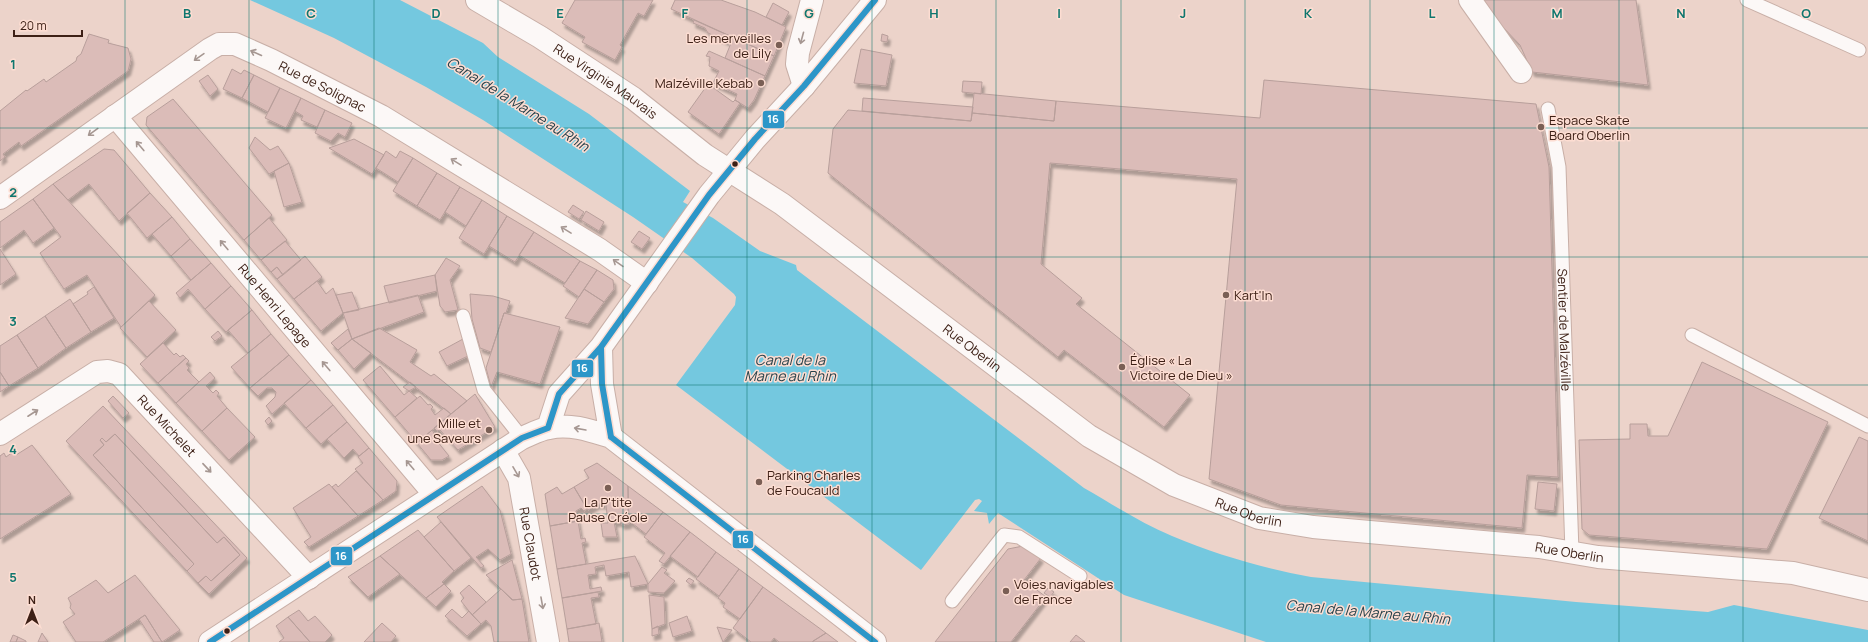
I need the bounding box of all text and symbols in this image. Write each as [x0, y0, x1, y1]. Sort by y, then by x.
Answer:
text: B [183, 4, 191, 22]
text: C [306, 4, 316, 22]
text: D [431, 4, 441, 22]
text: E [556, 4, 564, 22]
text: F [682, 4, 689, 22]
text: G [804, 4, 814, 22]
text: H [929, 4, 939, 22]
text: I [1057, 4, 1061, 22]
text: J [1180, 4, 1186, 22]
text: K [1304, 4, 1313, 22]
text: L [1429, 4, 1436, 22]
text: M [1551, 4, 1563, 22]
text: N [1676, 4, 1686, 22]
text: O [1801, 4, 1811, 22]
scale bar [14, 12, 82, 38]
text: 20 m [20, 17, 47, 34]
place label: Les merveilles de Lily [687, 29, 771, 62]
one-way arrow [797, 31, 805, 44]
street label: Rue Virginie Mauvais [550, 39, 661, 123]
marker: Les merveilles de Lily [774, 40, 784, 50]
one-way arrow [250, 49, 262, 56]
water label: Canal de la Marne au Rhin [443, 52, 594, 156]
one-way arrow [194, 53, 205, 61]
text: 1 [10, 55, 16, 73]
street label: Rue de Solignac [276, 56, 369, 116]
place label: Malzéville Kebab [655, 74, 753, 92]
marker: Malzéville Kebab [756, 78, 766, 88]
line badge: 16 [762, 110, 785, 129]
text: 16 [767, 111, 779, 126]
place label: Espace Skate Board Oberlin [1549, 111, 1630, 144]
marker: Espace Skate Board Oberlin [1536, 122, 1546, 132]
one-way arrow [88, 128, 99, 136]
one-way arrow [136, 141, 145, 151]
one-way arrow [450, 157, 462, 165]
unlabelled marker [730, 159, 740, 169]
text: 2 [9, 183, 17, 201]
one-way arrow [561, 226, 572, 234]
one-way arrow [220, 240, 229, 251]
one-way arrow [612, 259, 623, 267]
street label: Rue Henri Lepage [234, 260, 316, 352]
street label: Sentier de Malzéville [1553, 268, 1576, 392]
place label: Kart'In [1234, 286, 1272, 304]
marker: Kart'In [1221, 290, 1231, 300]
text: 3 [9, 312, 17, 330]
street label: Rue Oberlin [939, 320, 1005, 376]
water label: Canal de la Marne au Rhin [744, 350, 836, 385]
place label: Église « La Victoire de Dieu » [1130, 351, 1233, 384]
line badge: 16 [571, 359, 594, 378]
text: 16 [576, 360, 588, 375]
one-way arrow [321, 361, 331, 371]
marker: Église « La Victoire de Dieu » [1117, 362, 1127, 372]
street label: Rue Michelet [134, 391, 200, 460]
one-way arrow [27, 409, 38, 417]
place label: Mille et une Saveurs [408, 414, 481, 447]
marker: Mille et une Saveurs [484, 425, 494, 435]
one-way arrow [574, 425, 587, 433]
text: 4 [9, 440, 17, 458]
one-way arrow [405, 460, 414, 471]
one-way arrow [202, 463, 211, 473]
one-way arrow [512, 466, 520, 478]
place label: Parking Charles de Foucauld [767, 466, 861, 499]
marker: Parking Charles de Foucauld [754, 477, 764, 487]
marker: La P'tite Pause Créole [603, 483, 613, 493]
place label: La P'tite Pause Créole [568, 493, 648, 526]
street label: Rue Oberlin [1213, 493, 1283, 531]
street label: Rue Claudot [515, 506, 546, 582]
line badge: 16 [732, 530, 754, 549]
text: 16 [737, 531, 749, 546]
street label: Rue Oberlin [1534, 537, 1604, 566]
line badge: 16 [330, 546, 353, 566]
text: 16 [335, 548, 347, 563]
text: 5 [9, 568, 17, 586]
place label: Voies navigables de France [1014, 575, 1113, 608]
marker: Voies navigables de France [1001, 586, 1011, 596]
north arrow [12, 590, 52, 630]
text: N [28, 592, 36, 607]
water label: Canal de la Marne au Rhin [1285, 595, 1452, 628]
one-way arrow [538, 596, 546, 609]
unlabelled marker [222, 626, 232, 636]

